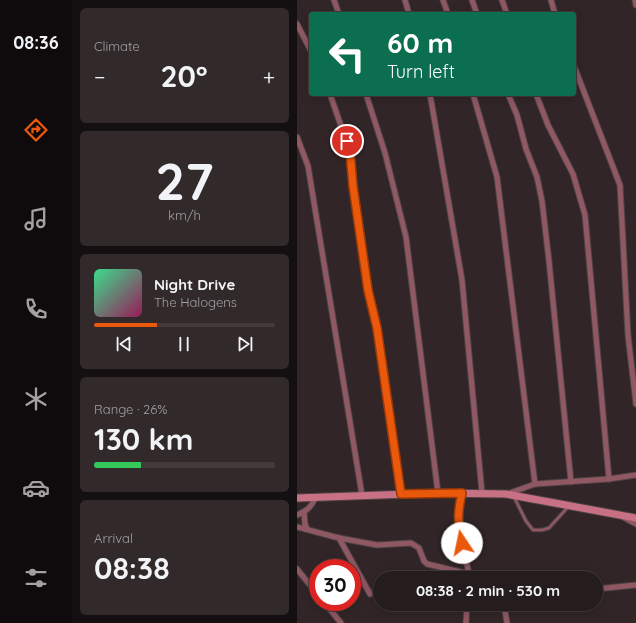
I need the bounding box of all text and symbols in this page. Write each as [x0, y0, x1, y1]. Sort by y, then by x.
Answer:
text: 60 m [387, 25, 453, 60]
icon: left [321, 28, 373, 80]
text: 08:36 [13, 31, 59, 54]
text: Climate [94, 38, 140, 54]
text: 20° [160, 57, 208, 95]
text: Turn left [387, 60, 455, 83]
text: − [94, 63, 105, 91]
text: + [263, 63, 275, 91]
icon: directions [22, 116, 50, 144]
pin [330, 124, 364, 158]
icon: arrive [336, 130, 358, 152]
text: 27 [155, 148, 214, 213]
icon: music [22, 205, 50, 233]
text: km/h [168, 207, 201, 223]
text: Night Drive [154, 275, 235, 294]
text: The Halogens [154, 294, 237, 310]
icon: phone [22, 295, 50, 323]
icon: previous [113, 333, 135, 355]
icon: pause [173, 333, 195, 355]
icon: next [234, 333, 256, 355]
icon: climate [22, 385, 50, 413]
text: Range · 26% [94, 401, 167, 417]
text: 130 km [94, 420, 193, 458]
icon: car [22, 474, 50, 502]
position arrow [441, 522, 483, 564]
text: Arrival [94, 530, 133, 546]
text: 08:38 [94, 549, 170, 587]
speed limit sign: 30 [309, 559, 361, 611]
icon: filters [22, 564, 50, 592]
text: 08:38 · 2 min · 530 m [416, 581, 560, 600]

